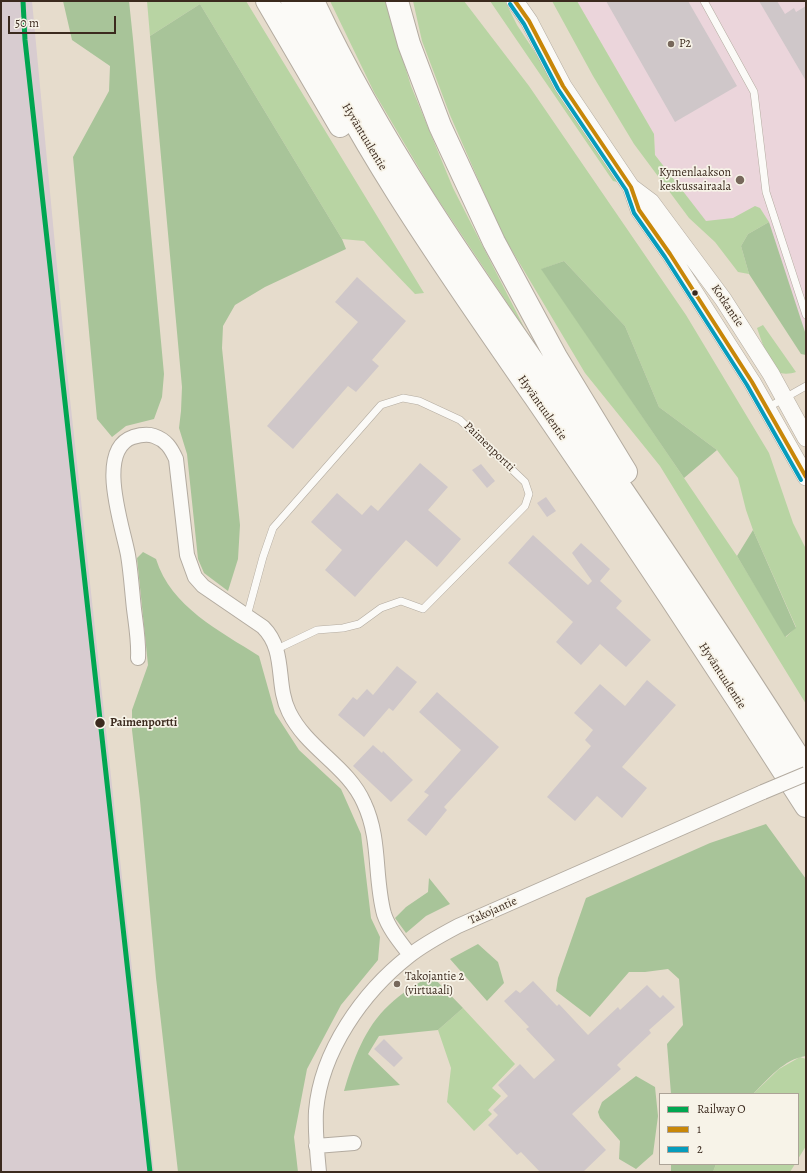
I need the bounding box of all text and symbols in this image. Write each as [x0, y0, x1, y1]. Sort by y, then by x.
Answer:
scale bar [10, 8, 118, 34]
text: 50 m [15, 15, 39, 31]
place label: P2 [679, 37, 691, 51]
marker: P2 [666, 39, 676, 49]
street label: Hyväntuulentie [338, 101, 390, 173]
place label: Kymenlaakson keskussairaala [659, 166, 731, 194]
marker: Kymenlaakson keskussairaala [734, 174, 746, 186]
street label: Kotkantie [708, 282, 746, 330]
unlabelled marker [690, 288, 700, 298]
street label: Hyväntuulentie [514, 373, 570, 443]
street label: Paimenportti [460, 419, 518, 475]
street label: Hyväntuulentie [695, 640, 749, 712]
marker: Paimenportti [93, 716, 107, 730]
place label: Paimenportti [110, 716, 177, 730]
street label: Takojantie [467, 894, 519, 928]
place label: Takojantie 2 (virtuaali) [405, 970, 464, 998]
marker: Takojantie 2 (virtuaali) [392, 979, 402, 989]
legend [659, 1093, 799, 1165]
text: Railway O [697, 1101, 746, 1117]
text: 1 [697, 1121, 701, 1137]
text: 2 [697, 1141, 703, 1157]

